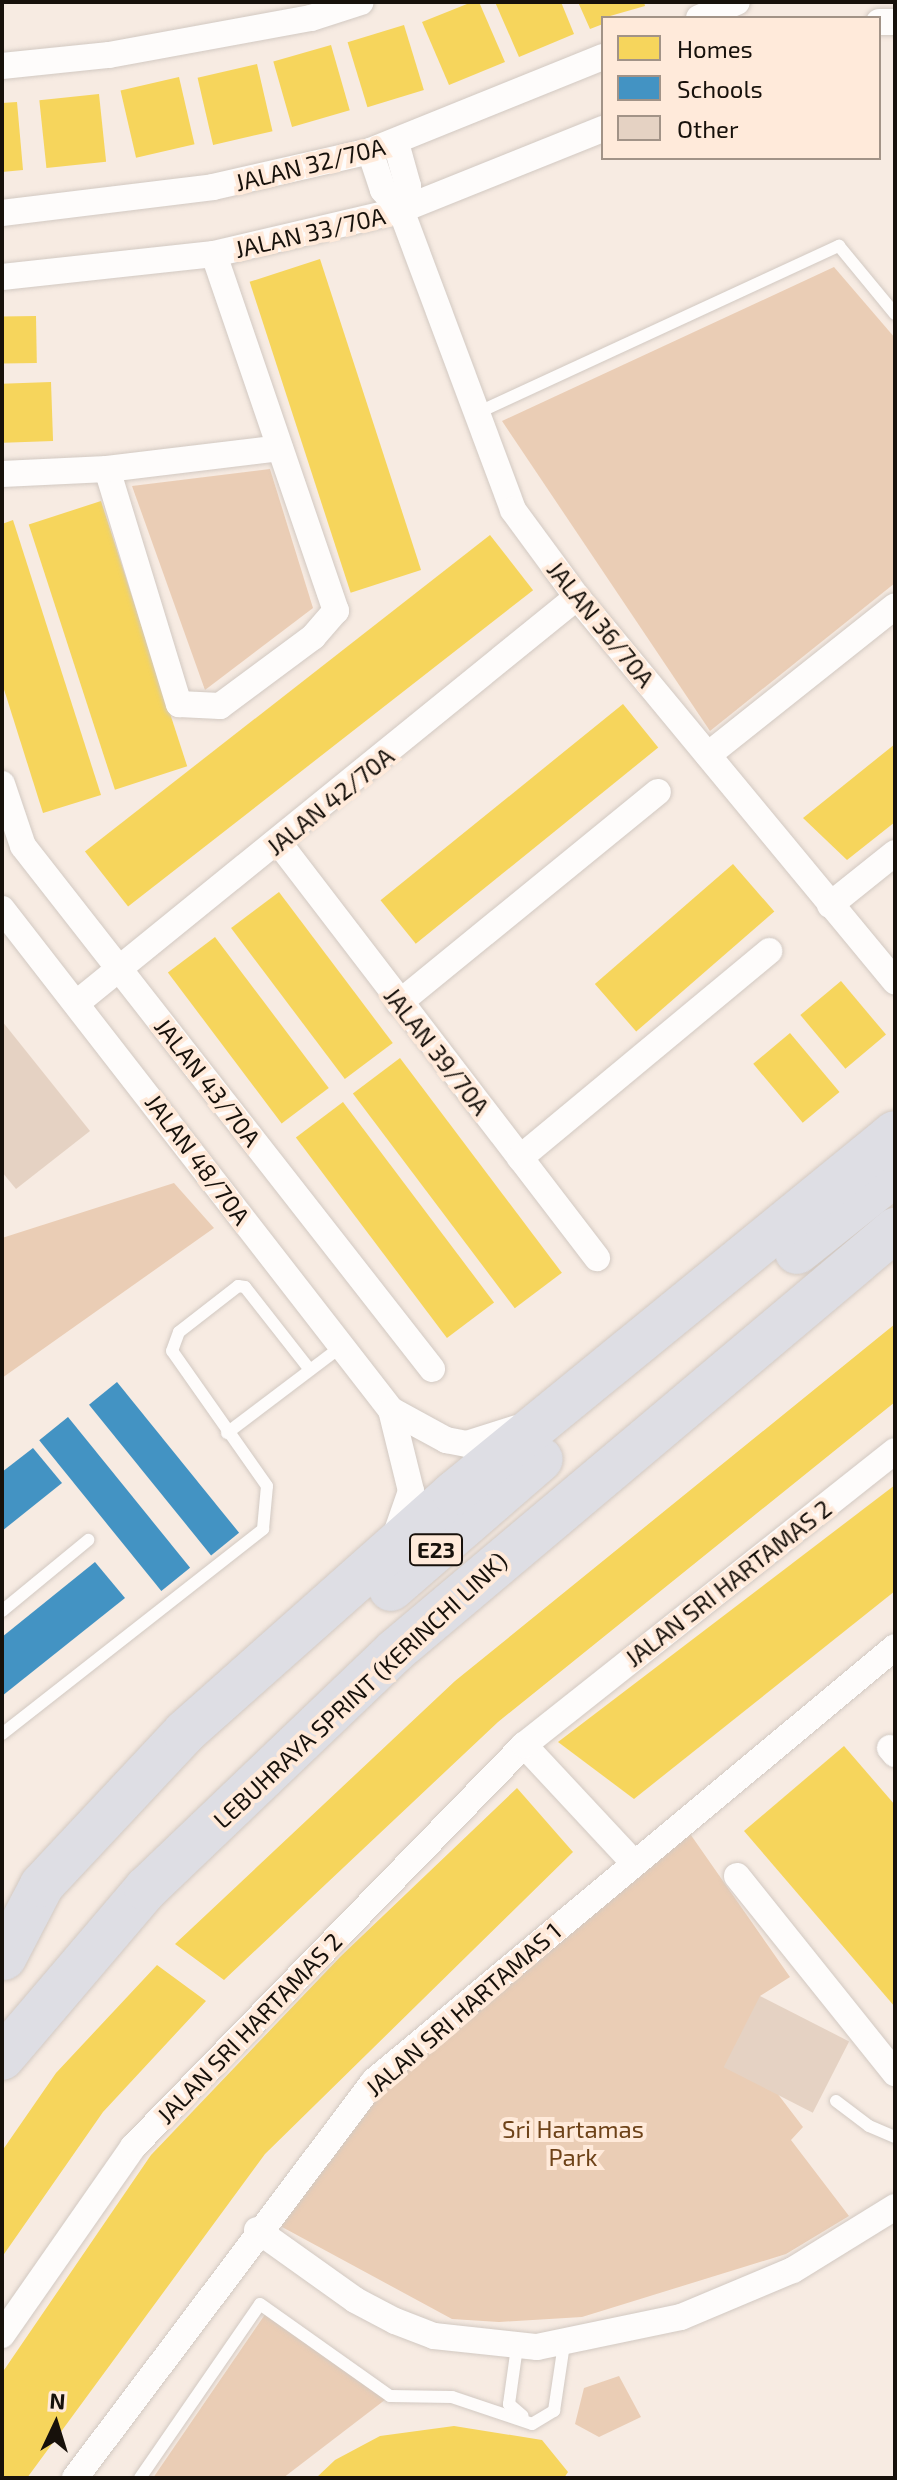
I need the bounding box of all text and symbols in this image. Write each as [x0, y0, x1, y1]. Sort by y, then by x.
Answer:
legend [601, 16, 881, 160]
text: Homes [677, 34, 753, 63]
text: Schools [677, 74, 763, 103]
text: Other [677, 114, 739, 143]
street label: JALAN 32/70A [232, 131, 388, 197]
street label: JALAN 33/70A [232, 201, 388, 263]
street label: JALAN 36/70A [541, 555, 661, 693]
street label: JALAN 42/70A [261, 741, 399, 861]
street label: JALAN 39/70A [378, 982, 496, 1120]
street label: JALAN 43/70A [149, 1012, 267, 1152]
street label: JALAN 48/70A [140, 1088, 256, 1230]
street label: JALAN SRI HARTAMAS 2 [619, 1494, 837, 1672]
road number: E23 [408, 1532, 464, 1568]
street label: LEBUHRAYA SPRINT (KERINCHI LINK) [207, 1546, 513, 1834]
street label: JALAN SRI HARTAMAS 1 [359, 1916, 567, 2102]
street label: JALAN SRI HARTAMAS 2 [150, 1927, 348, 2129]
park label: Sri Hartamas Park [502, 2115, 644, 2171]
north arrow [16, 2384, 96, 2464]
text: N [49, 2387, 66, 2414]

